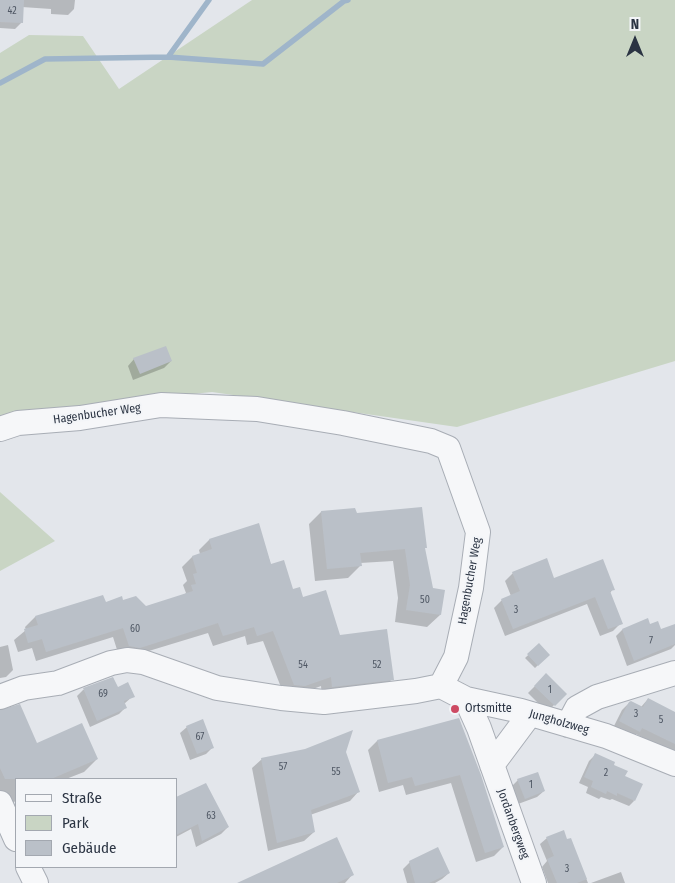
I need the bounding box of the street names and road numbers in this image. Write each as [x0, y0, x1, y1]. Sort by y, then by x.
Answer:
street label: Hagenbucher Weg [52, 401, 142, 427]
street label: Hagenbucher Weg [455, 536, 485, 626]
street label: Jungholzweg [527, 707, 591, 737]
street label: Jordanbergweg [494, 787, 532, 861]

